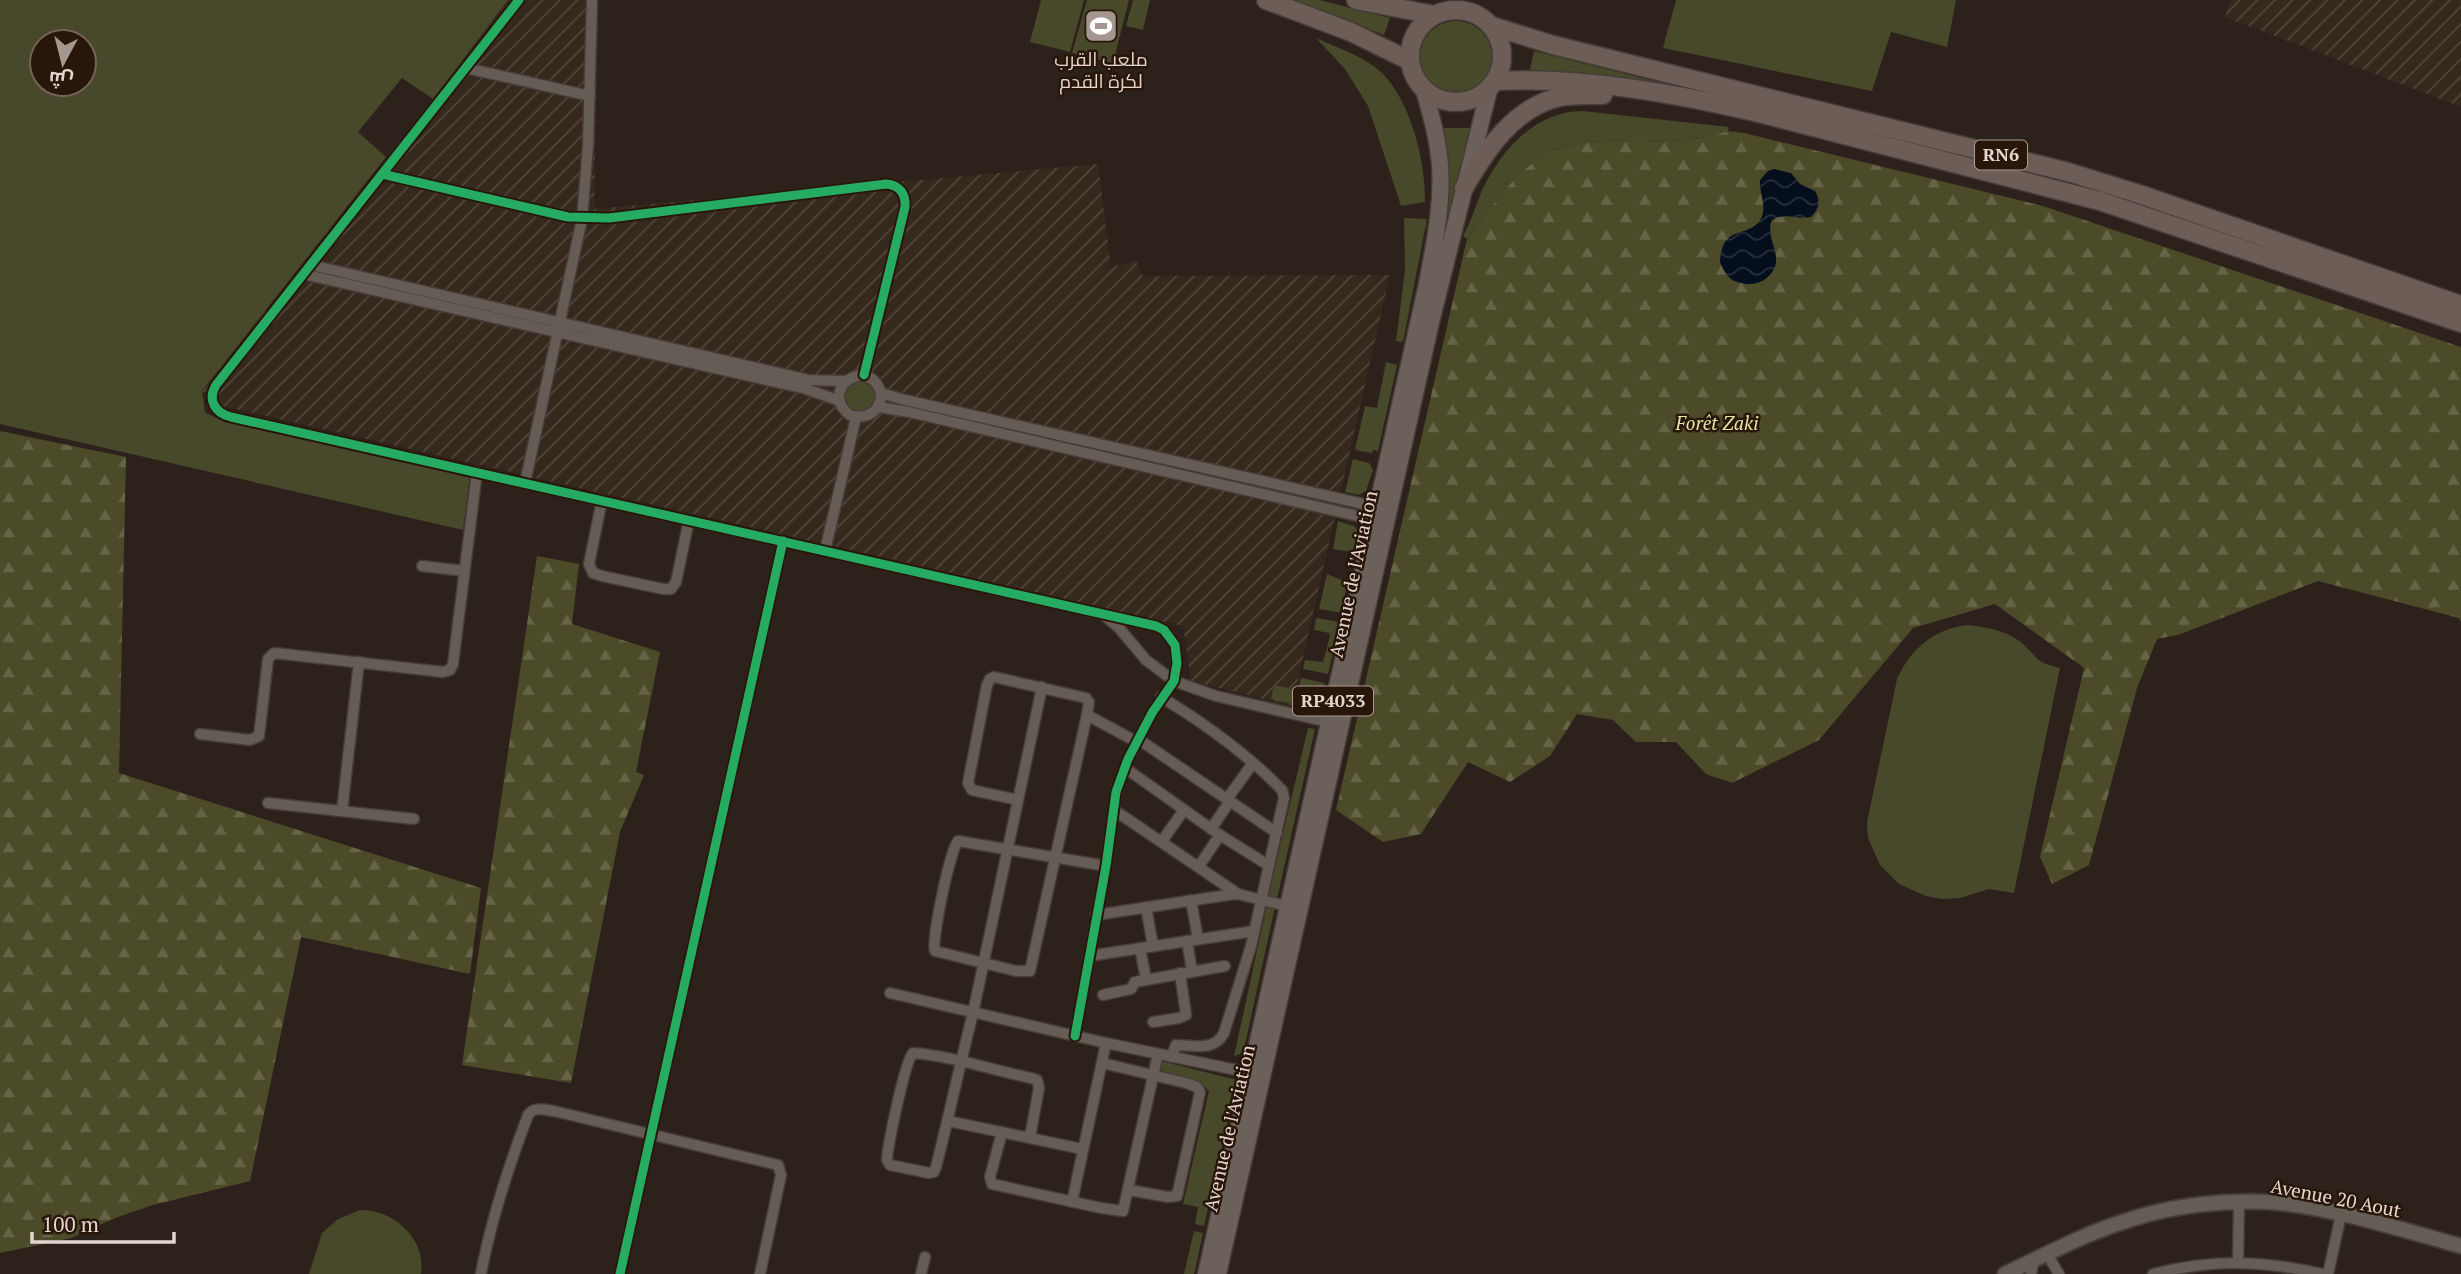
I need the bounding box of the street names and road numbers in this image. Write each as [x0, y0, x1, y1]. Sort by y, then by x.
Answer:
road number: RN6 [1975, 140, 2027, 170]
street label: Avenue de l'Aviation [1323, 488, 1382, 660]
road number: RP4033 [1293, 686, 1373, 716]
street label: Avenue de l'Aviation [1197, 1042, 1260, 1214]
street label: Avenue 20 Aout [2269, 1173, 2403, 1222]

